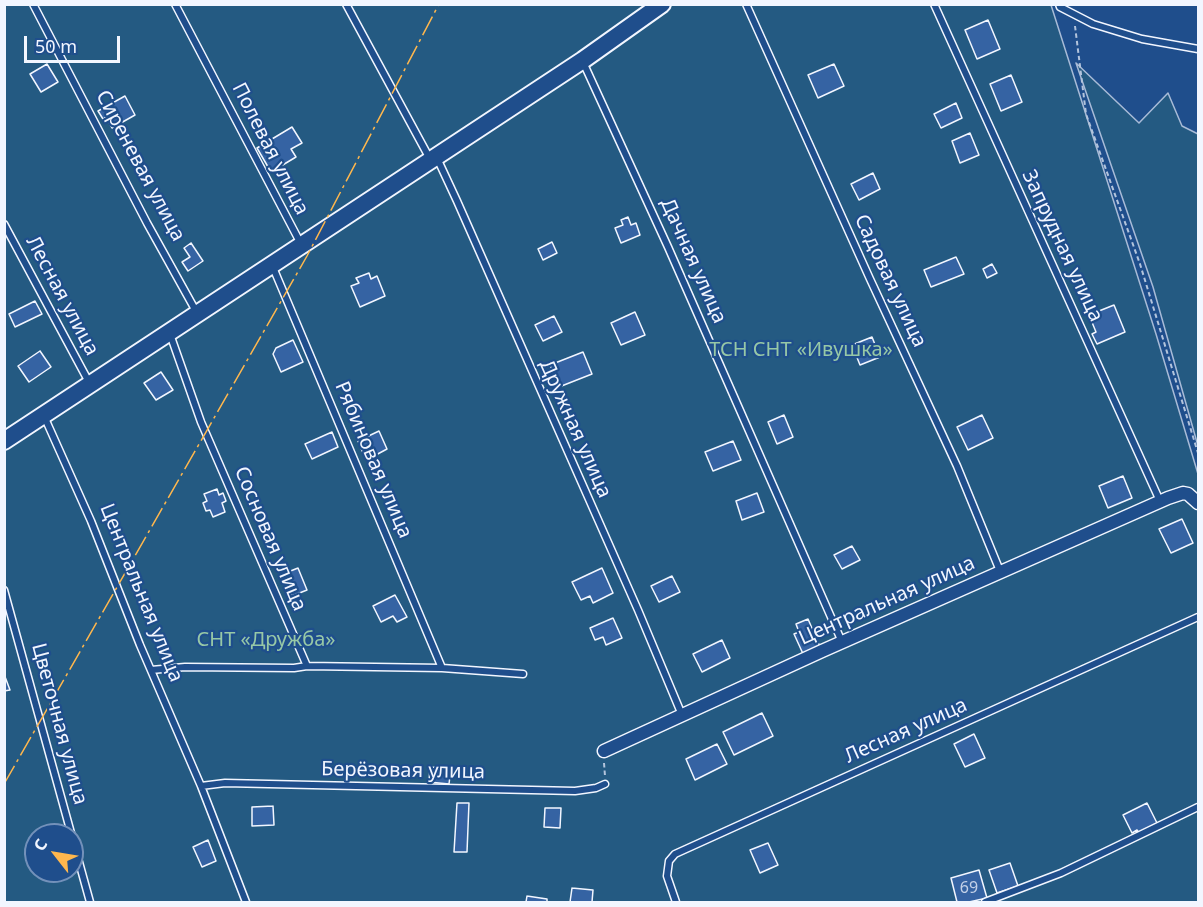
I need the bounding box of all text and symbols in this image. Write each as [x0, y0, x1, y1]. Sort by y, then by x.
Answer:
scale bar [27, 24, 123, 62]
text: 50 m [35, 34, 77, 58]
street label: Полевая улица [226, 79, 314, 219]
street label: Сиреневая улица [90, 86, 190, 246]
street label: Запрудная улица [1016, 166, 1108, 326]
street label: Дачная улица [655, 195, 731, 327]
street label: Садовая улица [849, 211, 931, 351]
street label: Лесная улица [20, 232, 104, 360]
park label: ТСН СНТ «Ивушка» [709, 338, 893, 362]
street label: Дружная улица [534, 356, 616, 502]
street label: Рябиновая улица [329, 378, 417, 542]
street label: Сосновая улица [229, 463, 311, 615]
street label: Центральная улица [94, 500, 188, 686]
street label: Центральная улица [795, 551, 979, 651]
park label: СНТ «Дружба» [197, 628, 335, 652]
street label: Цветочная улица [26, 641, 92, 807]
street label: Лесная улица [841, 693, 971, 769]
street label: Берёзовая улица [321, 758, 485, 784]
north arrow [24, 823, 84, 883]
text: С [28, 835, 52, 855]
house number: 69 [960, 878, 978, 898]

